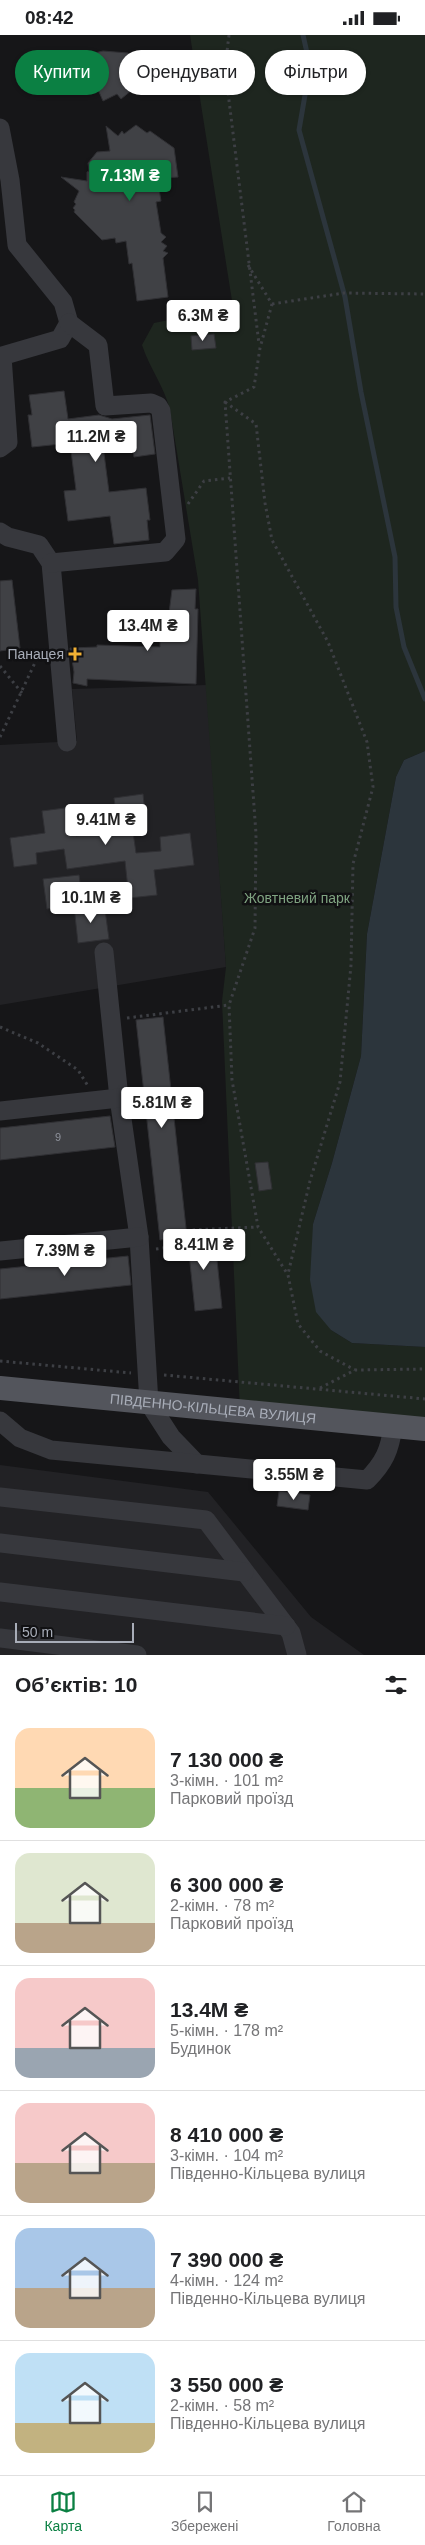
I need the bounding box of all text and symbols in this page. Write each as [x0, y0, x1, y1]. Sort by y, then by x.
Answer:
text: 08:42 [25, 7, 74, 28]
chip: Купити [15, 50, 109, 95]
chip: Орендувати [119, 50, 255, 95]
chip: Фільтри [265, 50, 366, 95]
pin: 7.13M ₴ [84, 159, 176, 202]
text: 7.13M ₴ [100, 167, 160, 184]
pin: 6.3M ₴ [162, 299, 244, 342]
text: 6.3M ₴ [178, 307, 228, 324]
pin: 11.2M ₴ [50, 421, 142, 463]
text: 11.2M ₴ [67, 428, 125, 445]
pin: 13.4M ₴ [102, 609, 194, 652]
text: 13.4M ₴ [118, 617, 178, 634]
place label: Панацея [7, 646, 64, 662]
marker: Панацея [68, 647, 82, 661]
pin: 9.41M ₴ [60, 803, 152, 846]
text: 9.41M ₴ [76, 811, 136, 828]
pin: 10.1M ₴ [45, 881, 137, 924]
text: 10.1M ₴ [61, 889, 121, 906]
park label: Жовтневий парк [244, 890, 351, 906]
pin: 5.81M ₴ [116, 1087, 208, 1129]
text: 5.81M ₴ [132, 1094, 192, 1111]
house number: 9 [55, 1131, 61, 1143]
pin: 8.41M ₴ [158, 1229, 250, 1271]
pin: 7.39M ₴ [19, 1235, 111, 1277]
text: 8.41M ₴ [174, 1236, 234, 1253]
text: 7.39M ₴ [35, 1242, 95, 1259]
street label: ПІВДЕННО-КІЛЬЦЕВА ВУЛИЦЯ [109, 1391, 317, 1426]
pin: 3.55M ₴ [248, 1459, 340, 1501]
text: 3.55M ₴ [264, 1466, 324, 1483]
scale bar [15, 1620, 134, 1643]
text: 50 m [22, 1624, 53, 1640]
icon: filters [382, 1671, 410, 1699]
text: Об’єктів: 10 [15, 1673, 137, 1696]
icon: home [55, 1748, 115, 1808]
text: 7 130 000 ₴ [170, 1748, 283, 1771]
text: 3-кімн. · 101 m² [170, 1772, 283, 1789]
text: Парковий проїзд [170, 1790, 293, 1807]
icon: home [55, 1873, 115, 1933]
text: 6 300 000 ₴ [170, 1873, 283, 1896]
text: 2-кімн. · 78 m² [170, 1897, 274, 1914]
text: Парковий проїзд [170, 1915, 293, 1932]
icon: home [55, 1998, 115, 2058]
text: 13.4M ₴ [170, 1998, 248, 2021]
text: 5-кімн. · 178 m² [170, 2022, 283, 2039]
text: Будинок [170, 2040, 231, 2057]
icon: home [55, 2123, 115, 2183]
text: 8 410 000 ₴ [170, 2123, 283, 2146]
text: 3-кімн. · 104 m² [170, 2147, 283, 2164]
text: Південно-Кільцева вулиця [170, 2165, 366, 2182]
icon: home [55, 2248, 115, 2308]
text: 7 390 000 ₴ [170, 2248, 283, 2271]
text: 4-кімн. · 124 m² [170, 2272, 283, 2289]
text: Південно-Кільцева вулиця [170, 2290, 366, 2307]
icon: home [55, 2373, 115, 2433]
text: 3 550 000 ₴ [170, 2373, 283, 2396]
text: 2-кімн. · 58 m² [170, 2397, 274, 2414]
text: Південно-Кільцева вулиця [170, 2415, 366, 2432]
tab: Карта [44, 2488, 82, 2534]
tab: Збережені [171, 2488, 238, 2534]
tab: Головна [327, 2488, 381, 2534]

